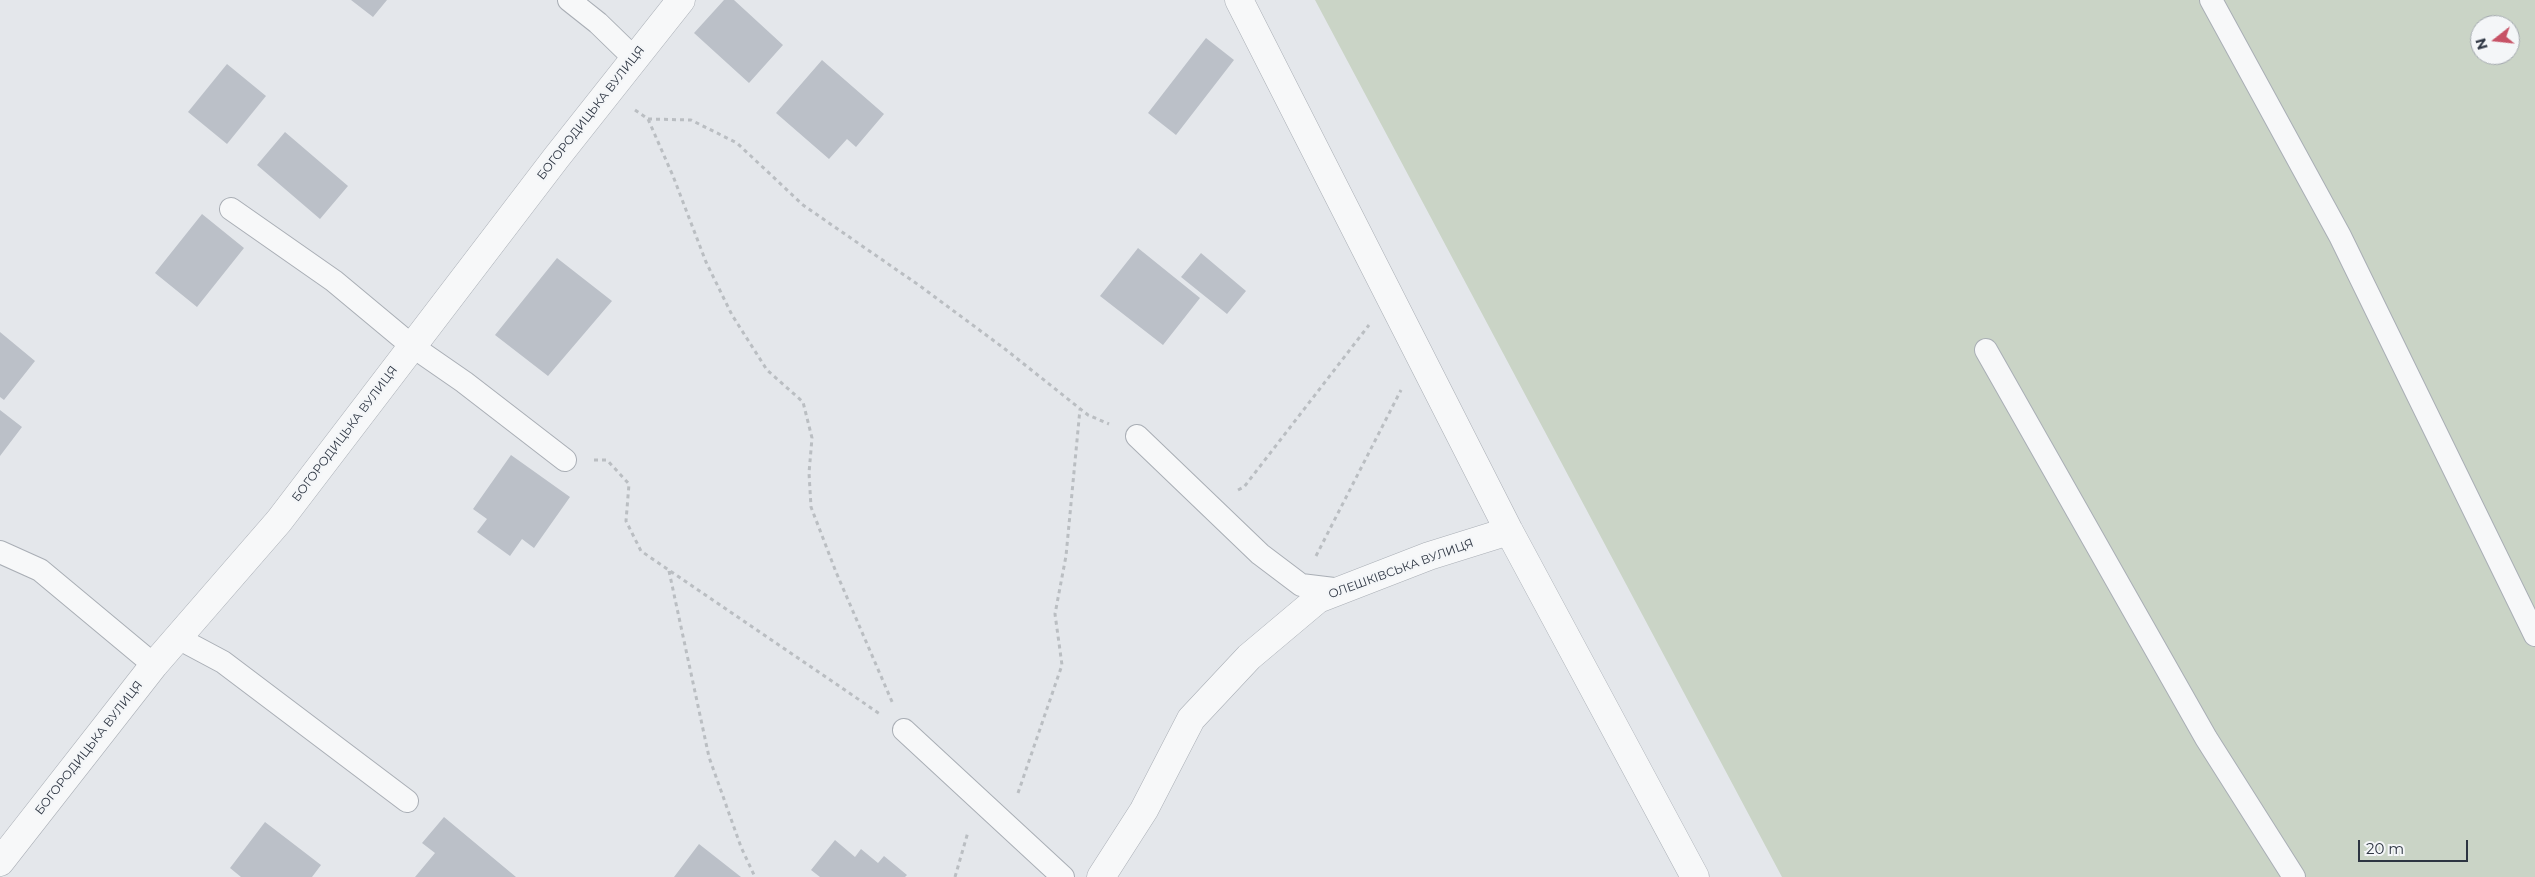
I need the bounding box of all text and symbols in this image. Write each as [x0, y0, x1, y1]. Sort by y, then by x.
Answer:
north arrow [2470, 15, 2520, 65]
text: N [2471, 36, 2492, 52]
street label: БОГОРОДИЦЬКА ВУЛИЦЯ [534, 43, 648, 183]
street label: БОГОРОДИЦЬКА ВУЛИЦЯ [289, 363, 401, 505]
street label: ОЛЕШКІВСЬКА ВУЛИЦЯ [1327, 536, 1475, 602]
street label: БОГОРОДИЦЬКА ВУЛИЦЯ [32, 678, 146, 818]
scale bar [2360, 830, 2470, 862]
text: 20 m [2366, 839, 2404, 858]

